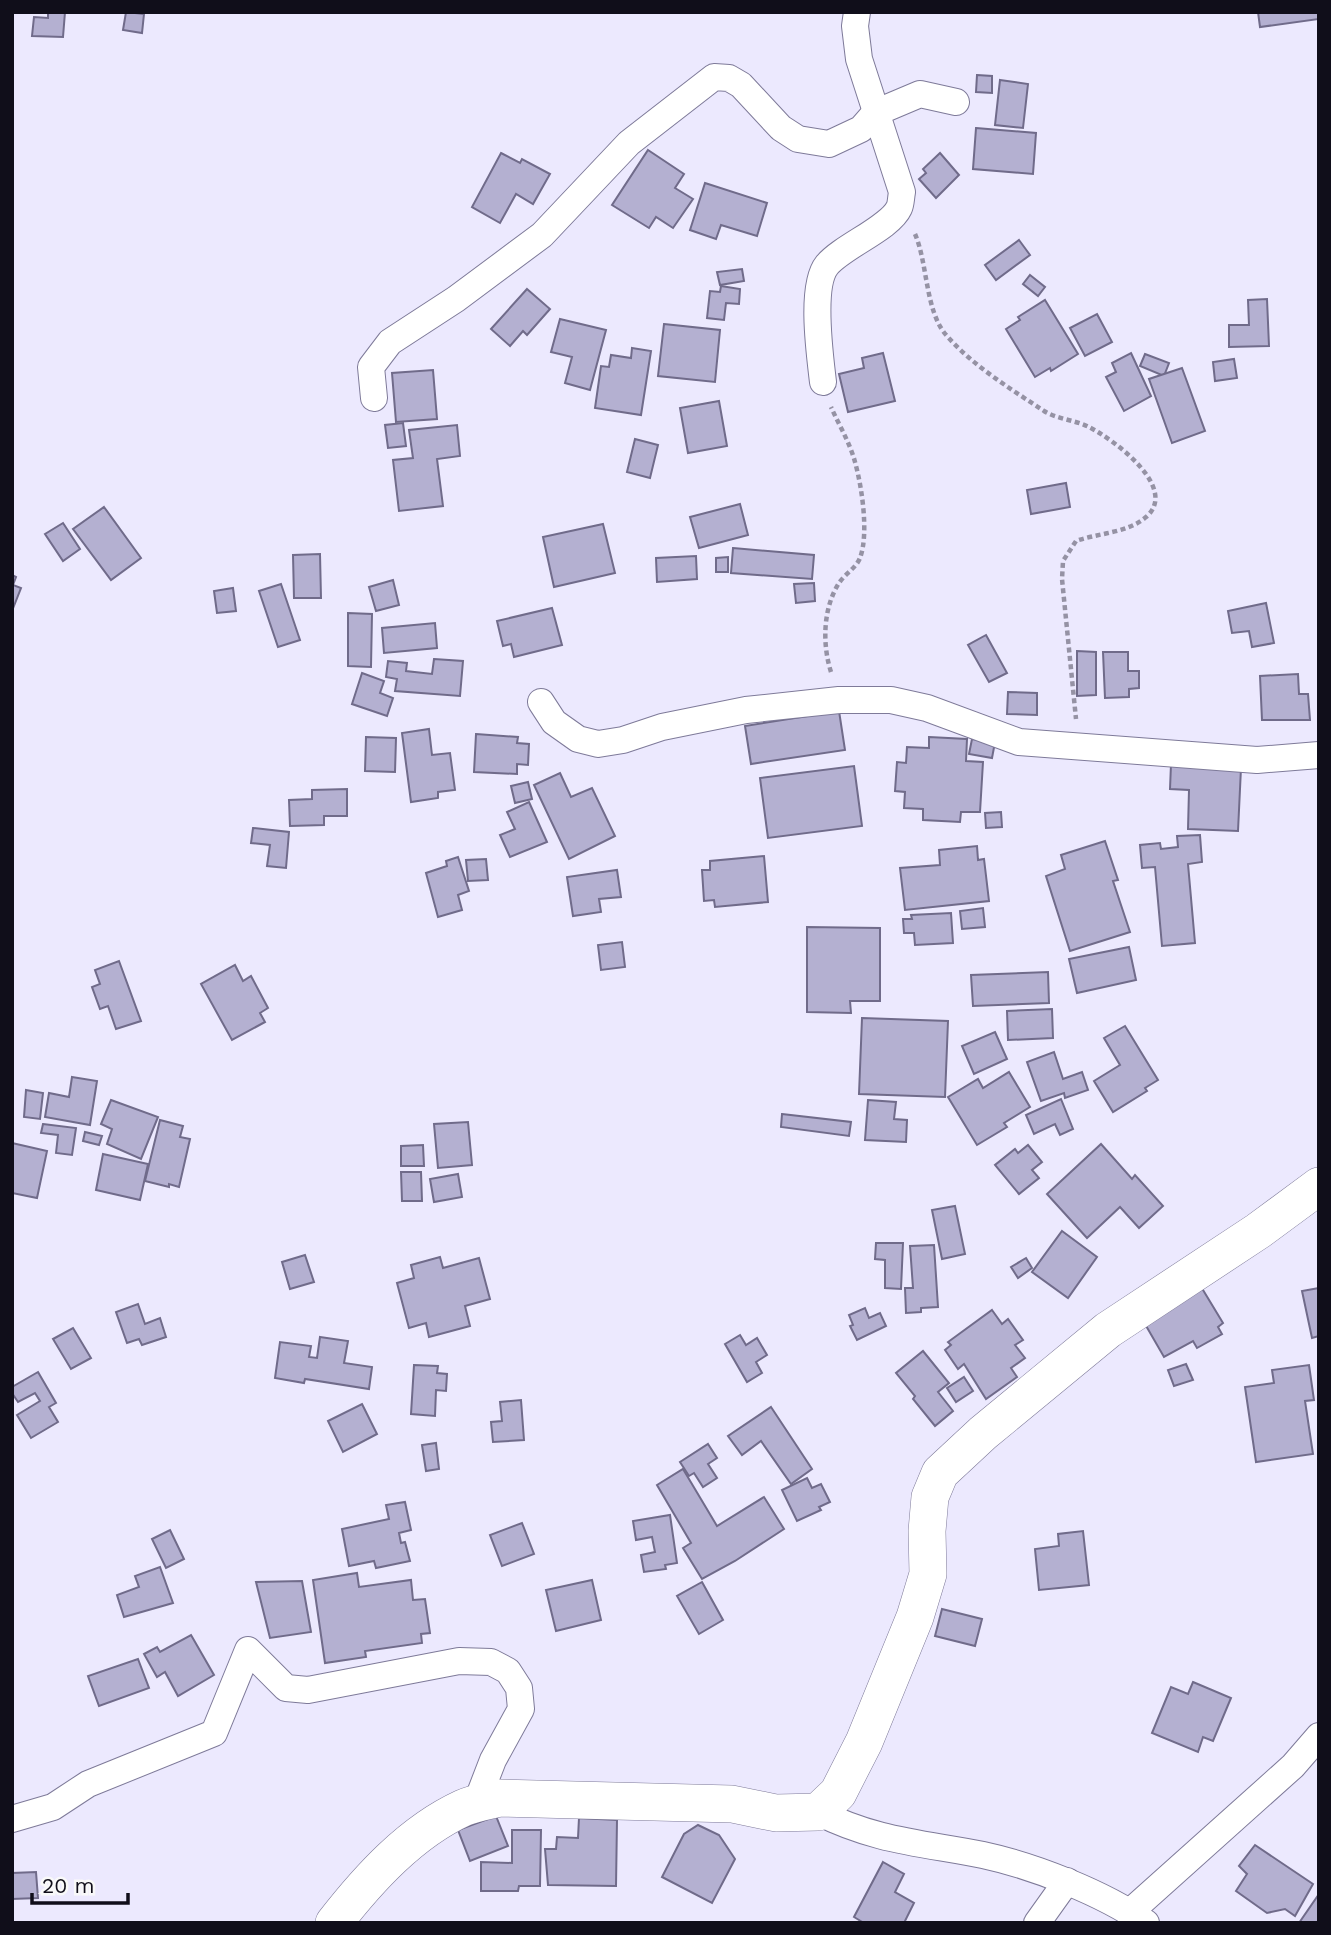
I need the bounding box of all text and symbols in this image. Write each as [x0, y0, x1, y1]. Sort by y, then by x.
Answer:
scale bar [32, 1862, 128, 1906]
text: 20 m [42, 1873, 94, 1898]

